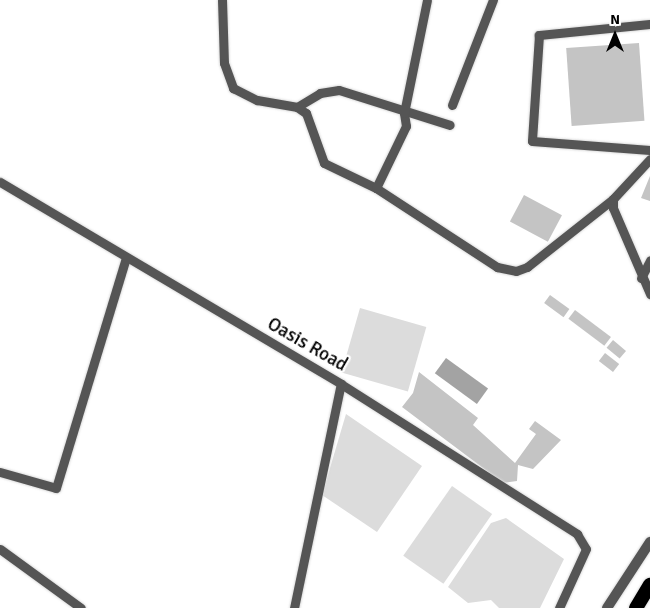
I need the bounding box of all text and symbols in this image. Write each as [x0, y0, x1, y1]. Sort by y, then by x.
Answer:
north arrow [590, 10, 640, 60]
text: N [610, 11, 620, 28]
street label: Oasis Road [263, 313, 351, 377]

